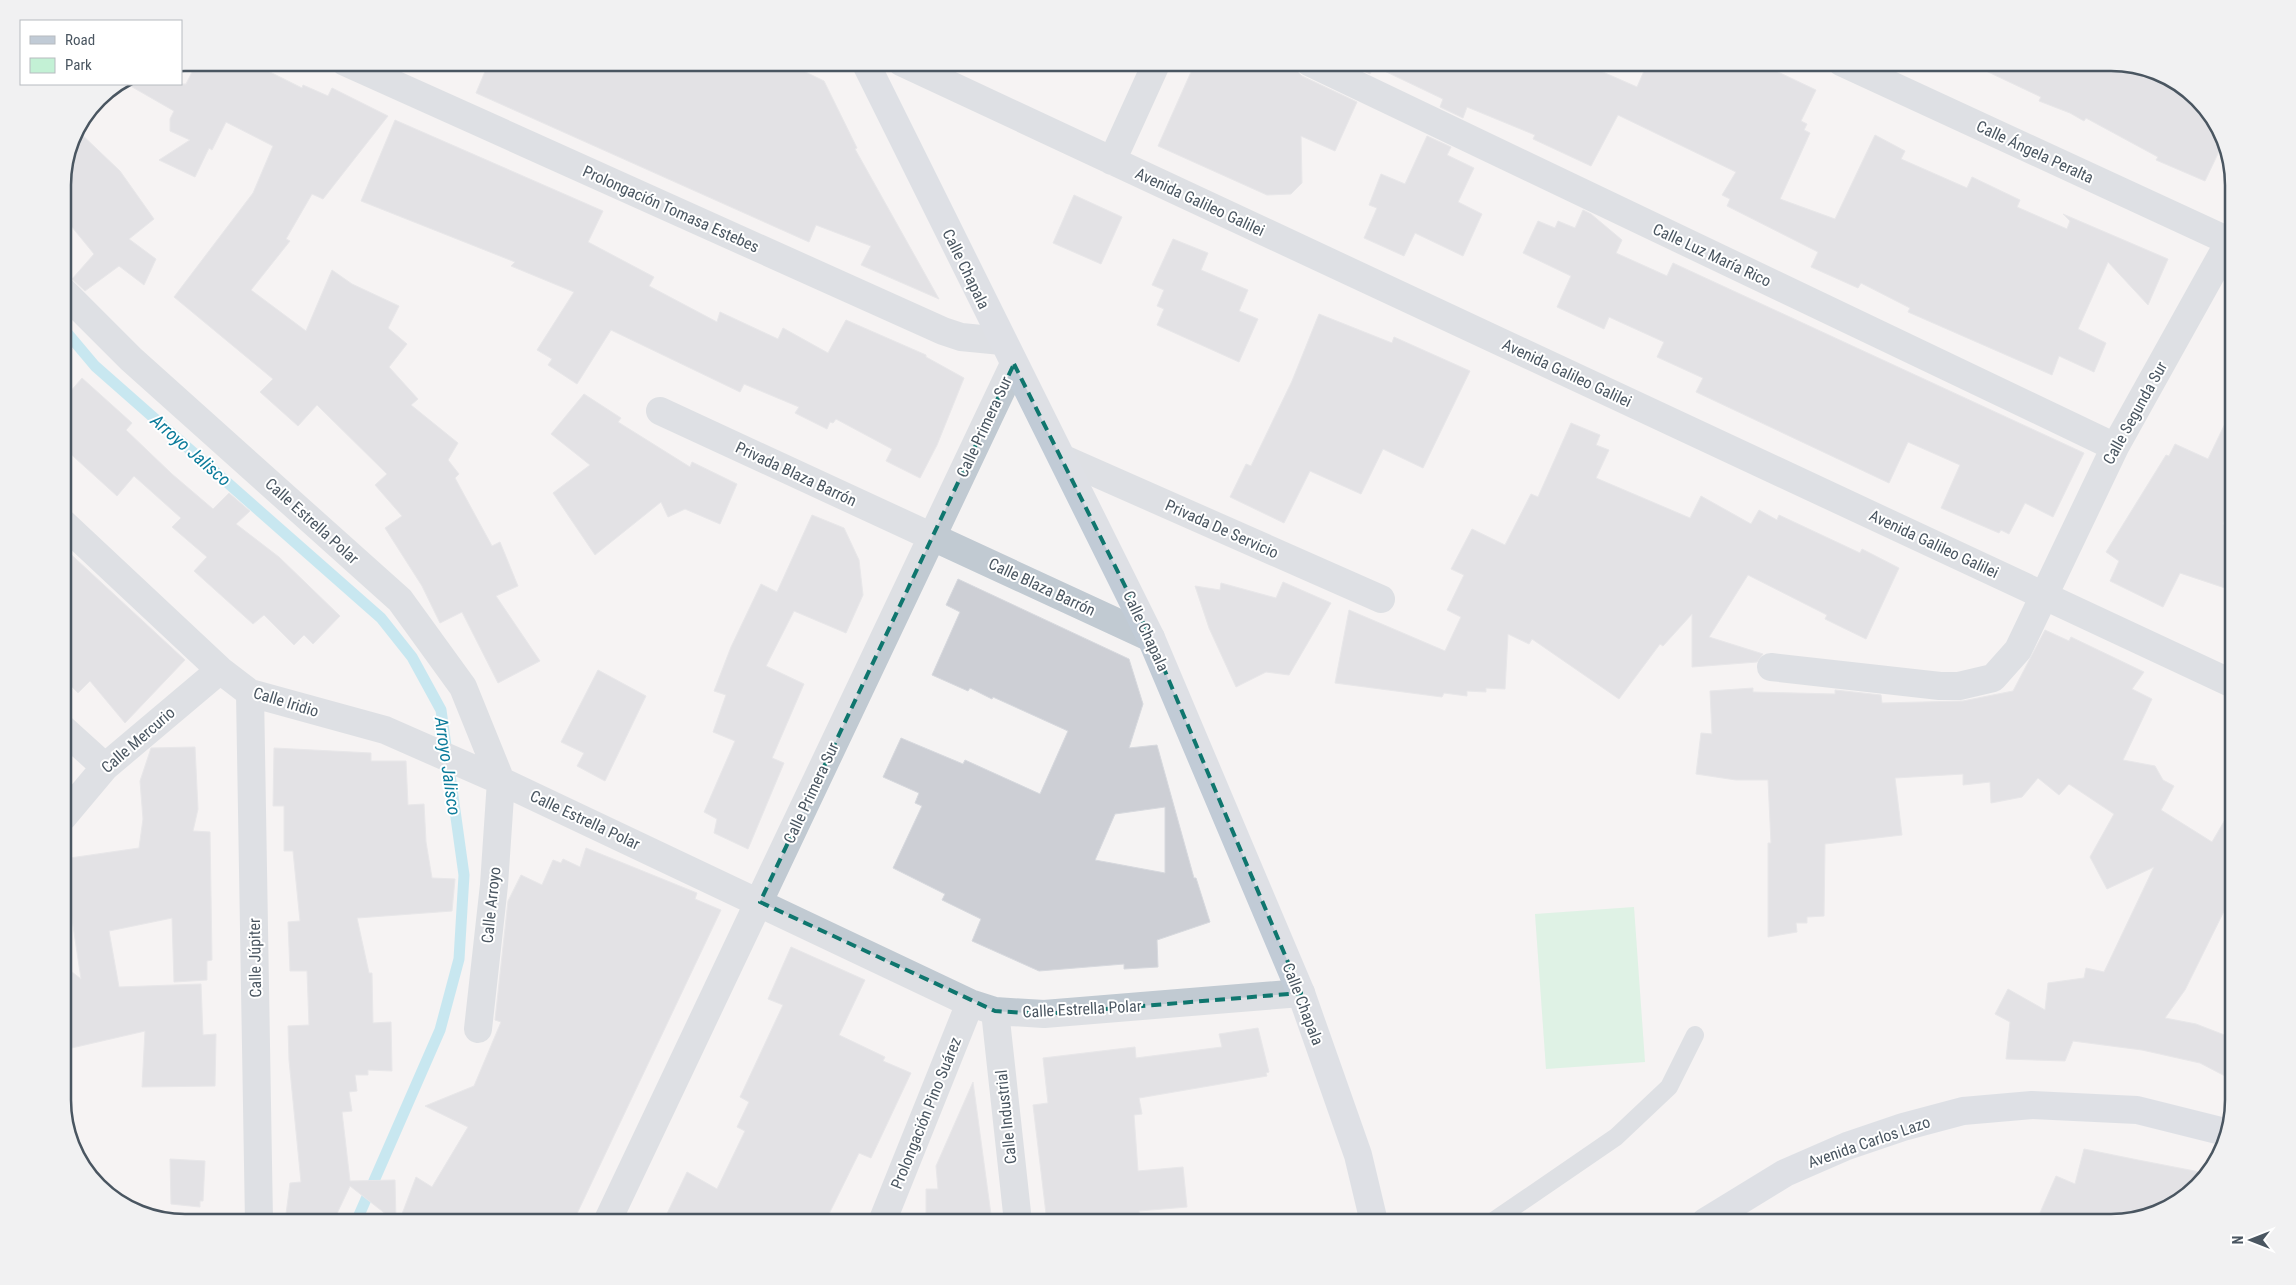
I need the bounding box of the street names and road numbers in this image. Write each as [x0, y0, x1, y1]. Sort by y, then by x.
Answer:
street label: Calle Ángela Peralta [1973, 117, 2097, 187]
street label: Prolongación Tomasa Estebes [580, 161, 762, 257]
street label: Avenida Galileo Galilei [1132, 164, 1268, 240]
street label: Calle Luz María Rico [1650, 219, 1774, 291]
street label: Calle Chapala [938, 226, 994, 312]
street label: Avenida Galileo Galilei [1499, 335, 1635, 411]
street label: Calle Segunda Sur [2099, 358, 2171, 468]
street label: Calle Primera Sur [952, 373, 1016, 480]
street label: Privada Blaza Barrón [732, 438, 860, 510]
street label: Calle Estrella Polar [261, 474, 363, 568]
street label: Privada De Servicio [1162, 496, 1282, 562]
street label: Avenida Galileo Galilei [1866, 506, 2002, 582]
street label: Calle Blaza Barrón [986, 554, 1098, 620]
street label: Calle Chapala [1119, 588, 1173, 674]
street label: Calle Iridio [251, 683, 321, 721]
street label: Calle Mercurio [97, 703, 179, 777]
street label: Calle Primera Sur [779, 739, 843, 846]
street label: Calle Estrella Polar [527, 786, 643, 854]
street label: Calle Arroyo [478, 866, 504, 944]
street label: Calle Júpiter [245, 918, 265, 998]
street label: Calle Chapala [1279, 960, 1327, 1048]
street label: Calle Estrella Polar [1022, 996, 1142, 1022]
street label: Prolongación Pino Suárez [887, 1034, 965, 1192]
street label: Calle Industrial [992, 1069, 1020, 1165]
street label: Avenida Carlos Lazo [1805, 1112, 1933, 1172]

